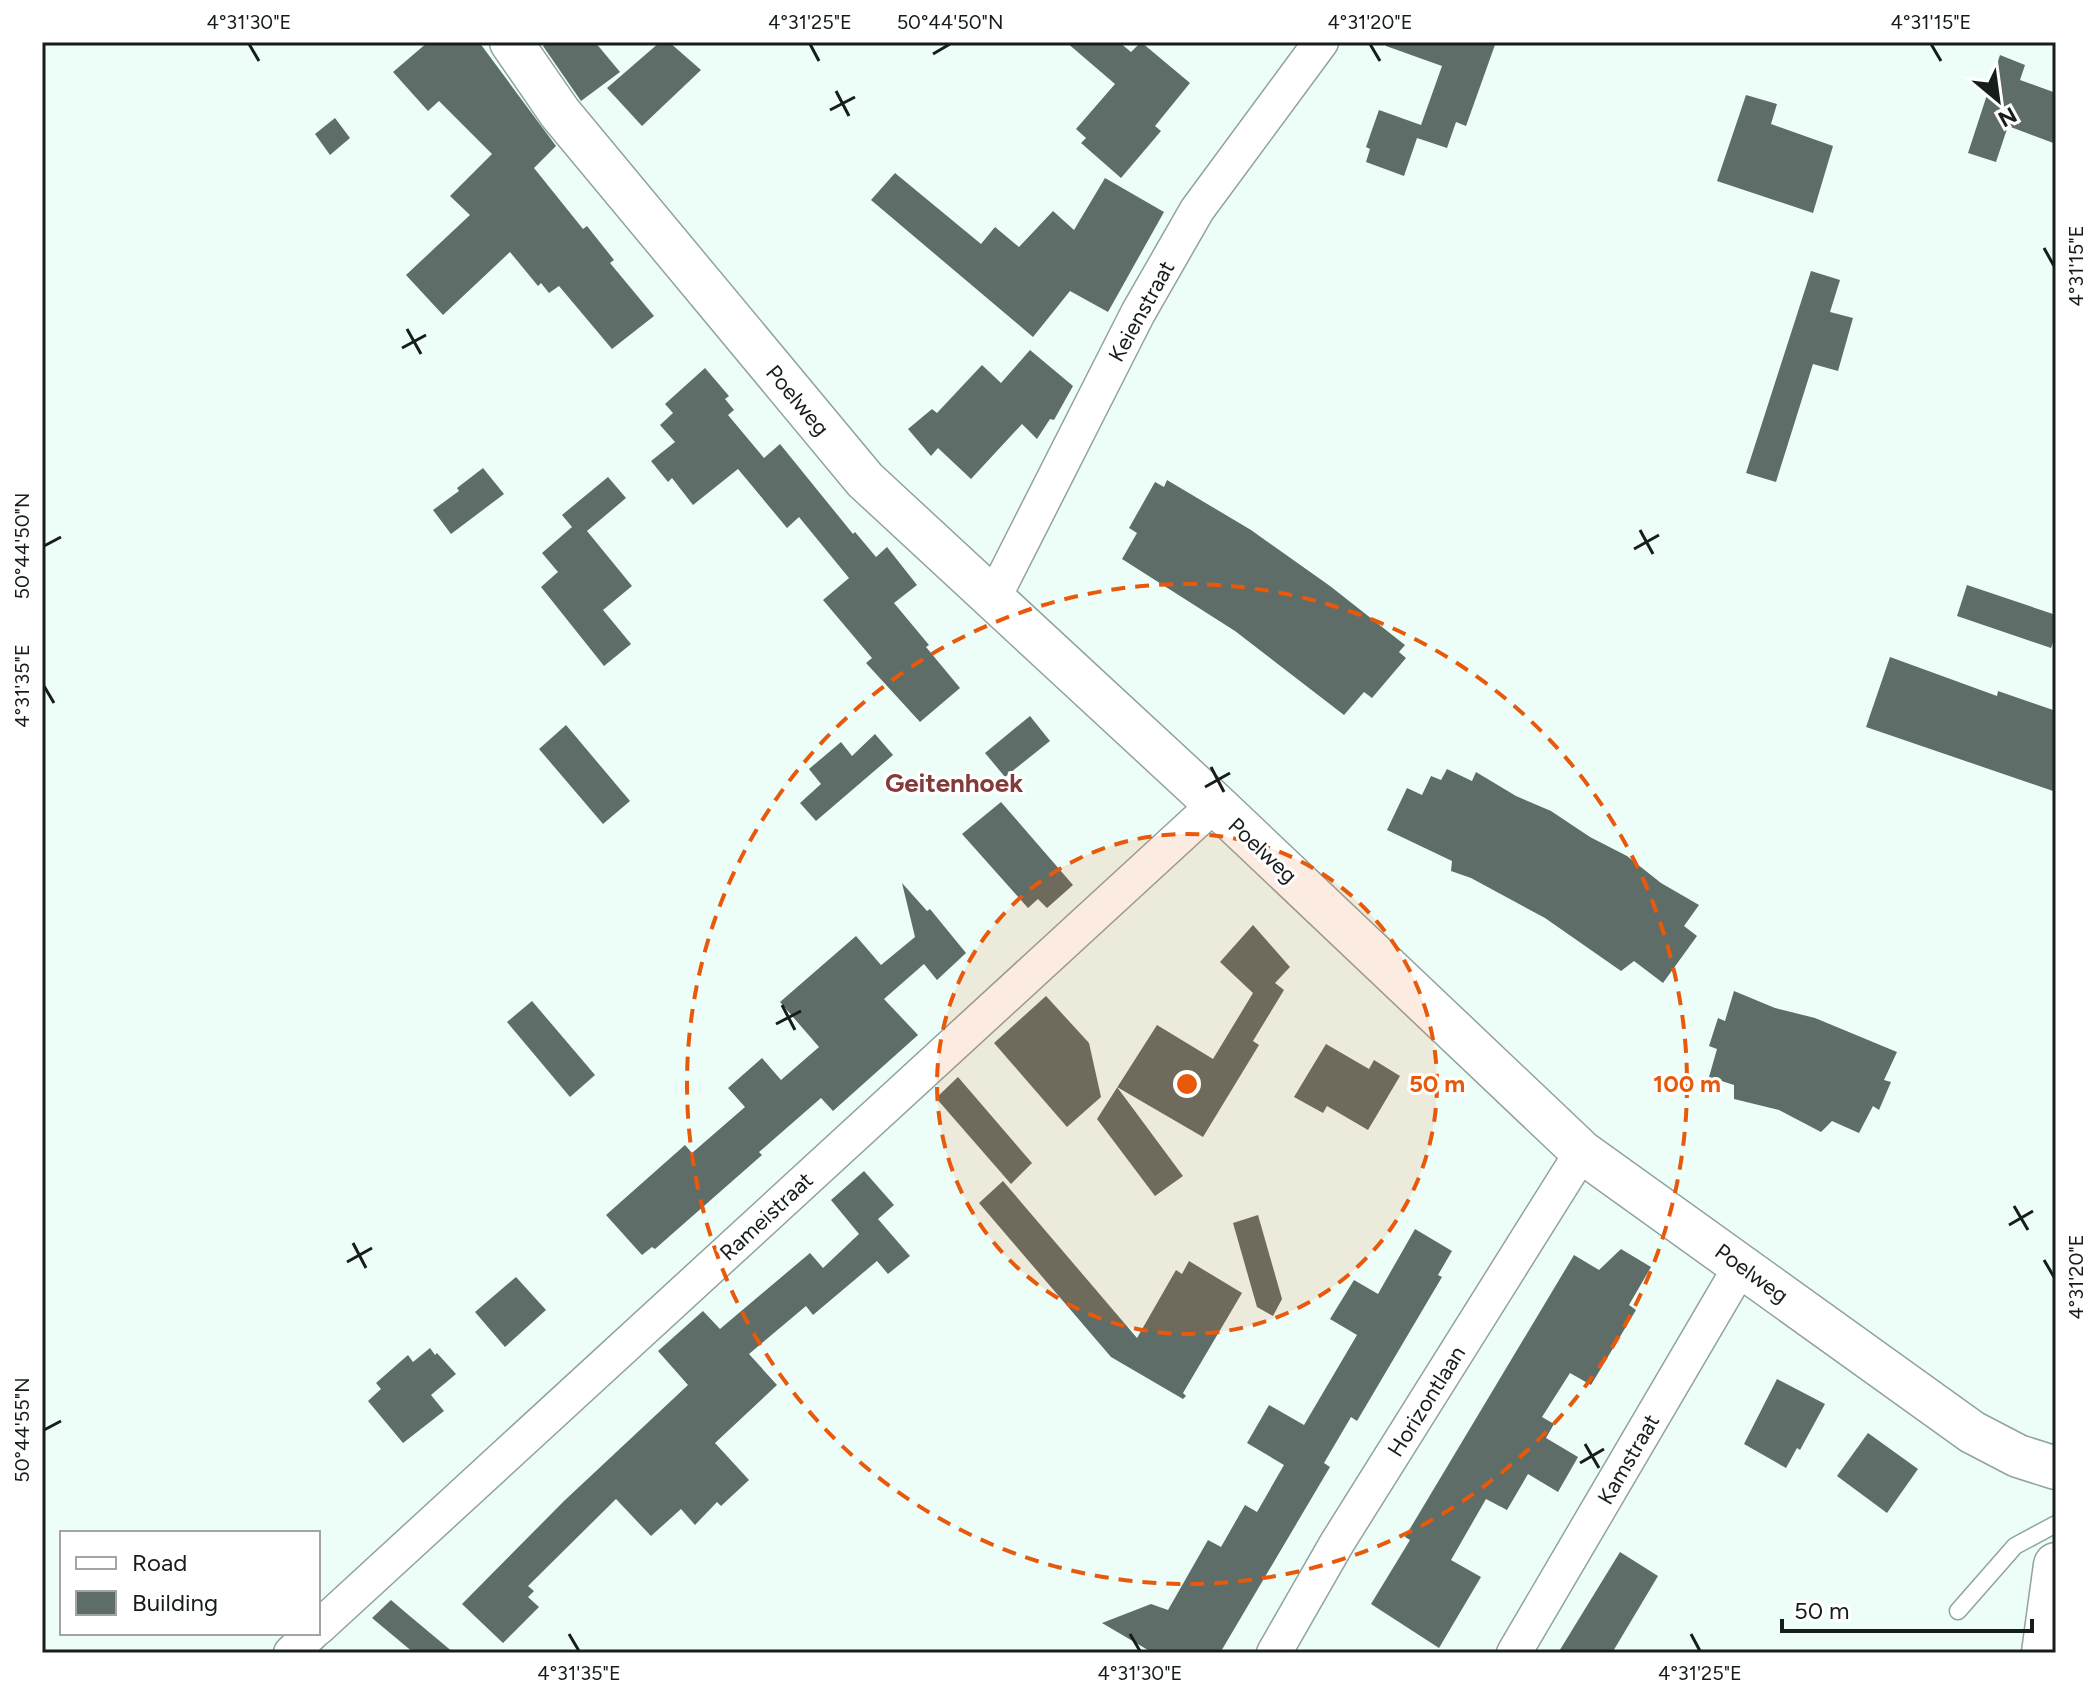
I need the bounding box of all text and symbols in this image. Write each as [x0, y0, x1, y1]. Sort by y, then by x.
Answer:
text: 4°31'30"E [207, 10, 291, 34]
text: 4°31'25"E [768, 10, 852, 34]
text: 50°44'50"N [897, 10, 1003, 34]
text: 4°31'20"E [1327, 10, 1413, 34]
text: 4°31'15"E [1891, 10, 1971, 34]
north arrow [1958, 60, 2038, 140]
text: N [1993, 101, 2021, 133]
text: 4°31'15"E [2064, 226, 2088, 306]
street label: Keienstraat [1103, 256, 1180, 367]
street label: Poelweg [760, 359, 835, 441]
text: 50°44'50"N [10, 493, 34, 599]
text: 4°31'35"E [10, 644, 34, 728]
district label: Geitenhoek [885, 767, 1023, 799]
street label: Poelweg [1223, 812, 1303, 889]
text: 50 m [1409, 1069, 1465, 1098]
text: 100 m [1653, 1069, 1721, 1098]
centre of rings [1173, 1070, 1201, 1098]
street label: Rameistraat [714, 1166, 819, 1266]
text: 4°31'20"E [2064, 1234, 2088, 1320]
street label: Poelweg [1710, 1238, 1794, 1309]
street label: Horizontlaan [1382, 1341, 1471, 1462]
text: 50°44'55"N [10, 1377, 34, 1483]
street label: Kamstraat [1592, 1409, 1665, 1509]
legend [60, 1531, 320, 1635]
text: Road [132, 1548, 187, 1577]
scale bar [1782, 1583, 2032, 1633]
text: Building [132, 1588, 218, 1617]
text: 50 m [1794, 1596, 1850, 1625]
text: 4°31'35"E [537, 1661, 621, 1685]
text: 4°31'30"E [1098, 1661, 1182, 1685]
text: 4°31'25"E [1658, 1661, 1742, 1685]

